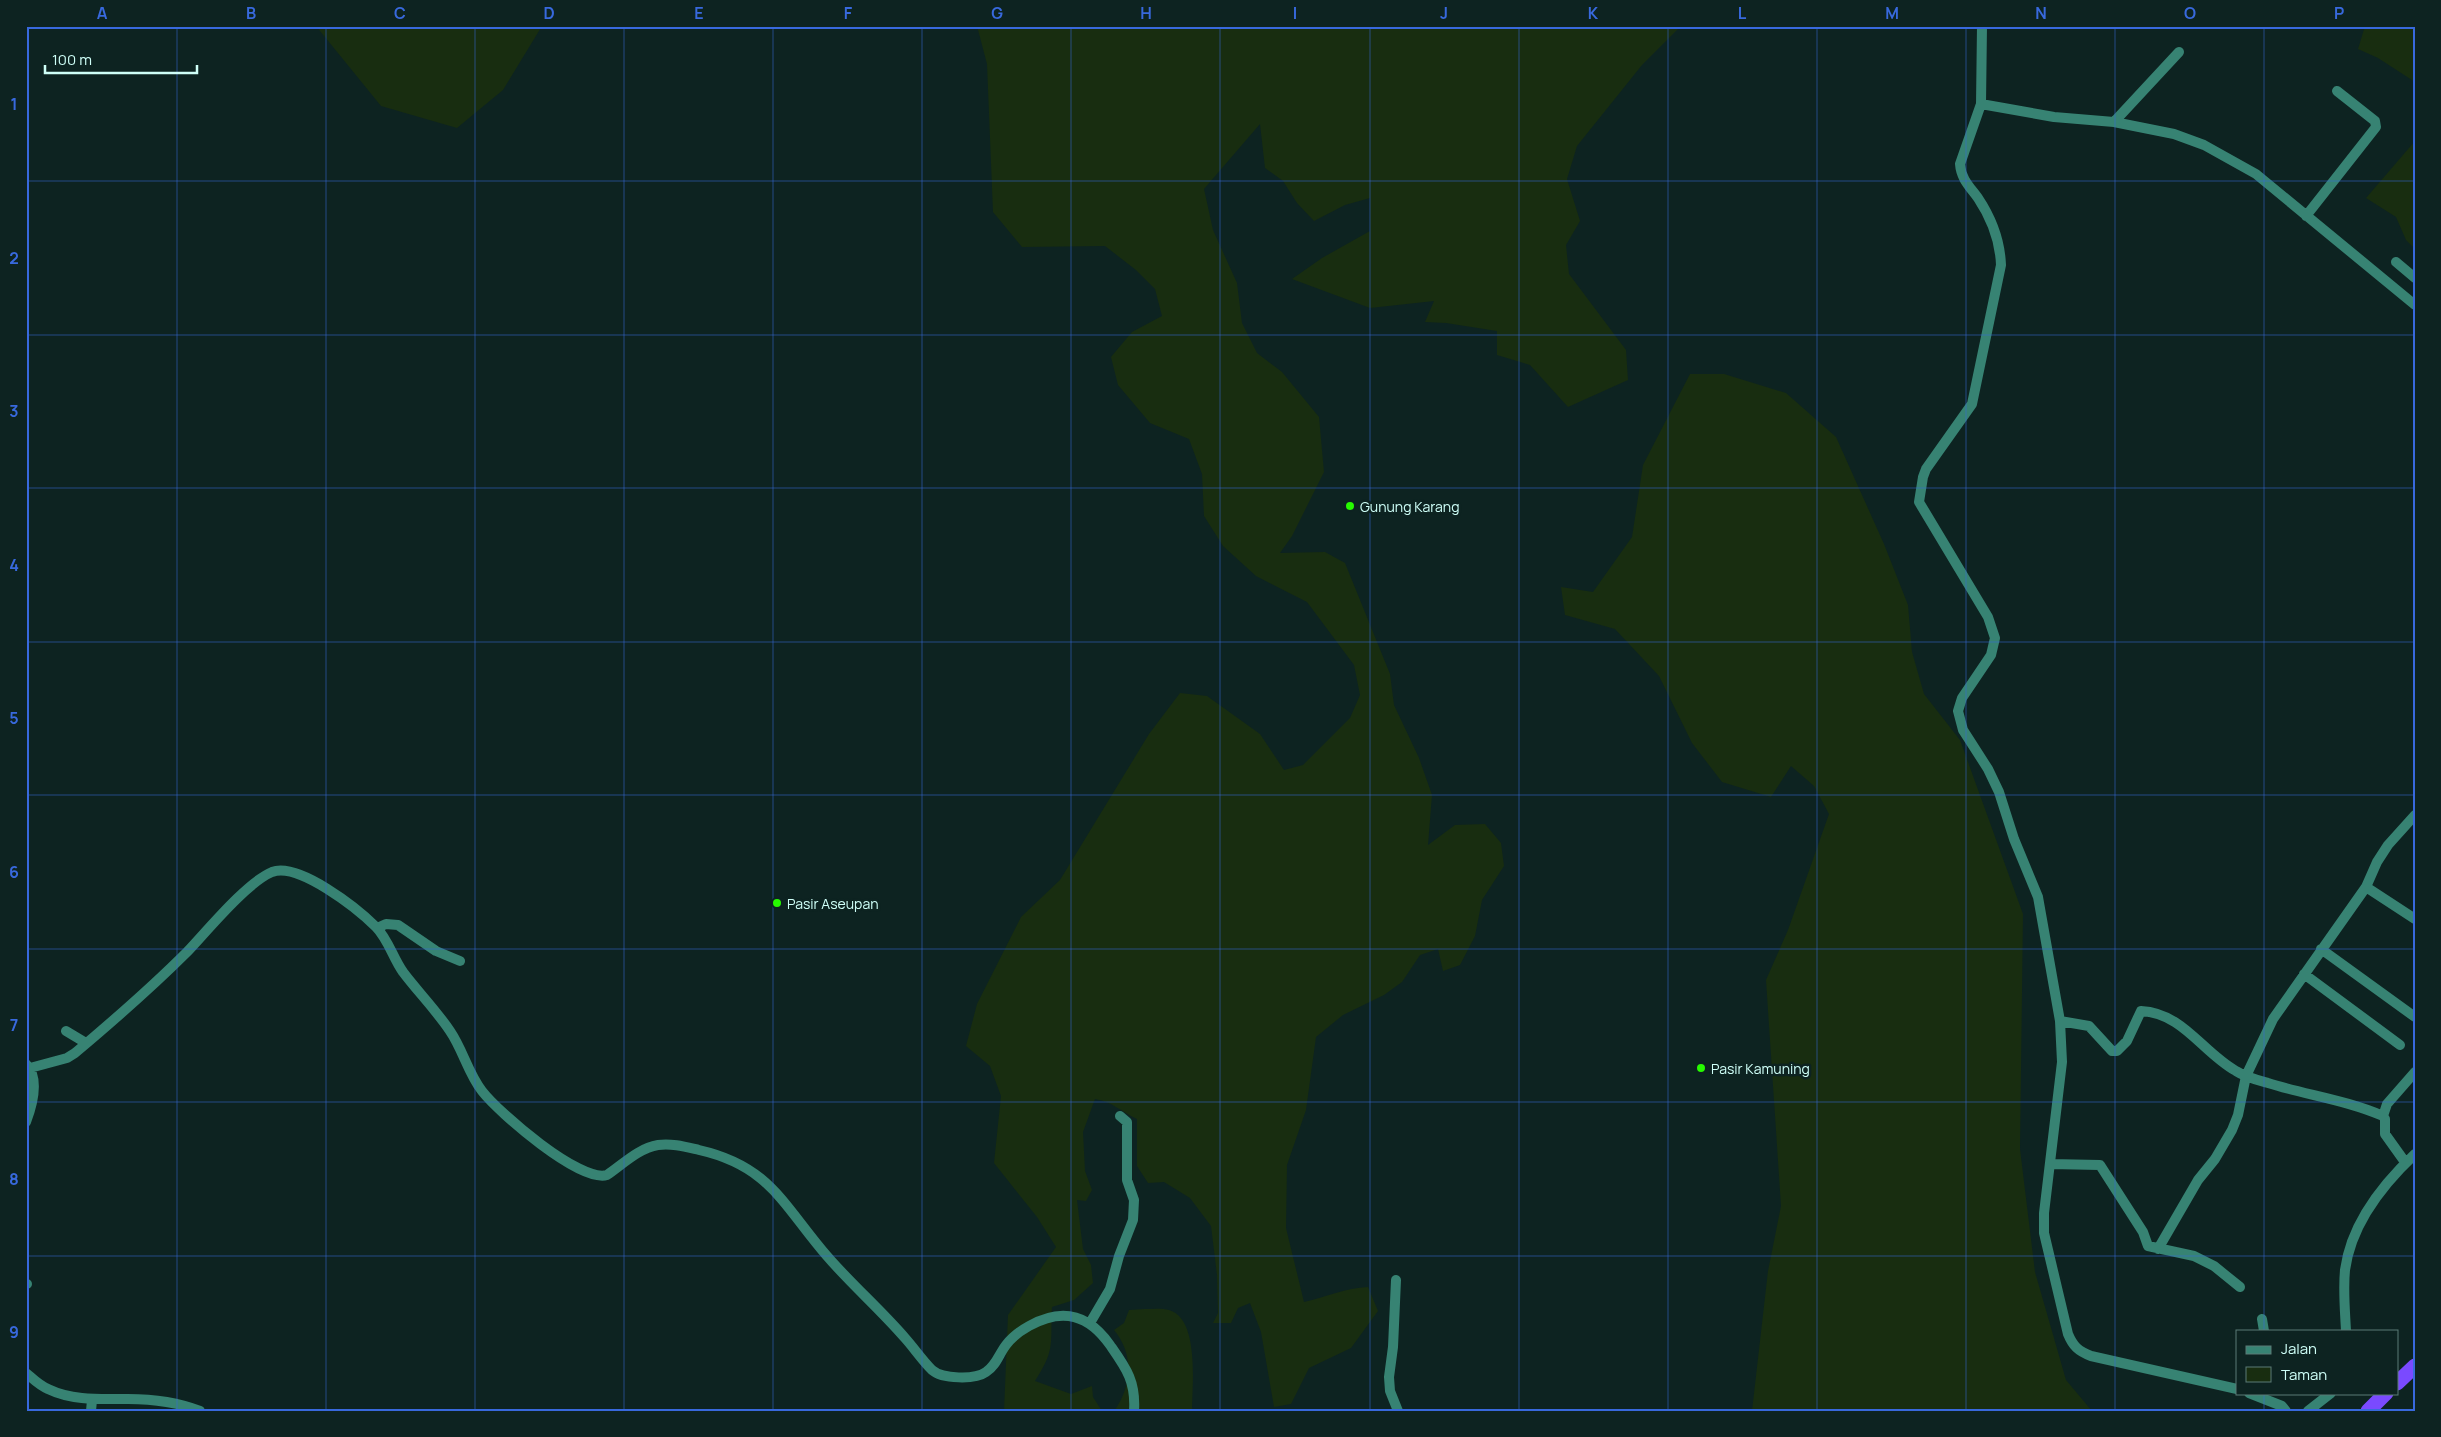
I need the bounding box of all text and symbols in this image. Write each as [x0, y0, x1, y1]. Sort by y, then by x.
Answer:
text: A [97, 2, 108, 24]
text: B [246, 2, 256, 24]
text: C [394, 2, 406, 24]
text: D [543, 2, 555, 24]
text: E [694, 2, 704, 24]
text: F [844, 2, 853, 24]
text: G [991, 2, 1003, 24]
text: H [1140, 2, 1152, 24]
text: I [1293, 2, 1297, 24]
text: J [1440, 2, 1448, 24]
text: K [1588, 2, 1599, 24]
text: L [1738, 2, 1747, 24]
text: M [1885, 2, 1899, 24]
text: N [2035, 2, 2047, 24]
text: O [2184, 2, 2196, 24]
text: P [2334, 2, 2344, 24]
scale bar [45, 42, 198, 74]
text: 100 m [52, 49, 92, 70]
text: 1 [10, 93, 18, 115]
text: 2 [9, 247, 19, 269]
text: 3 [9, 400, 19, 422]
place label: Gunung Karang [1360, 497, 1459, 516]
marker: Gunung Karang [1344, 500, 1356, 512]
text: 4 [9, 554, 19, 576]
text: 5 [9, 707, 19, 729]
text: 6 [9, 861, 19, 883]
place label: Pasir Aseupan [787, 894, 878, 913]
marker: Pasir Aseupan [771, 897, 783, 909]
text: 7 [10, 1014, 18, 1036]
place label: Pasir Kamuning [1711, 1059, 1810, 1078]
marker: Pasir Kamuning [1695, 1062, 1707, 1074]
text: 8 [9, 1168, 19, 1190]
text: 9 [9, 1321, 19, 1343]
legend [2236, 1330, 2398, 1394]
text: Jalan [2281, 1338, 2317, 1359]
text: Taman [2281, 1364, 2327, 1385]

